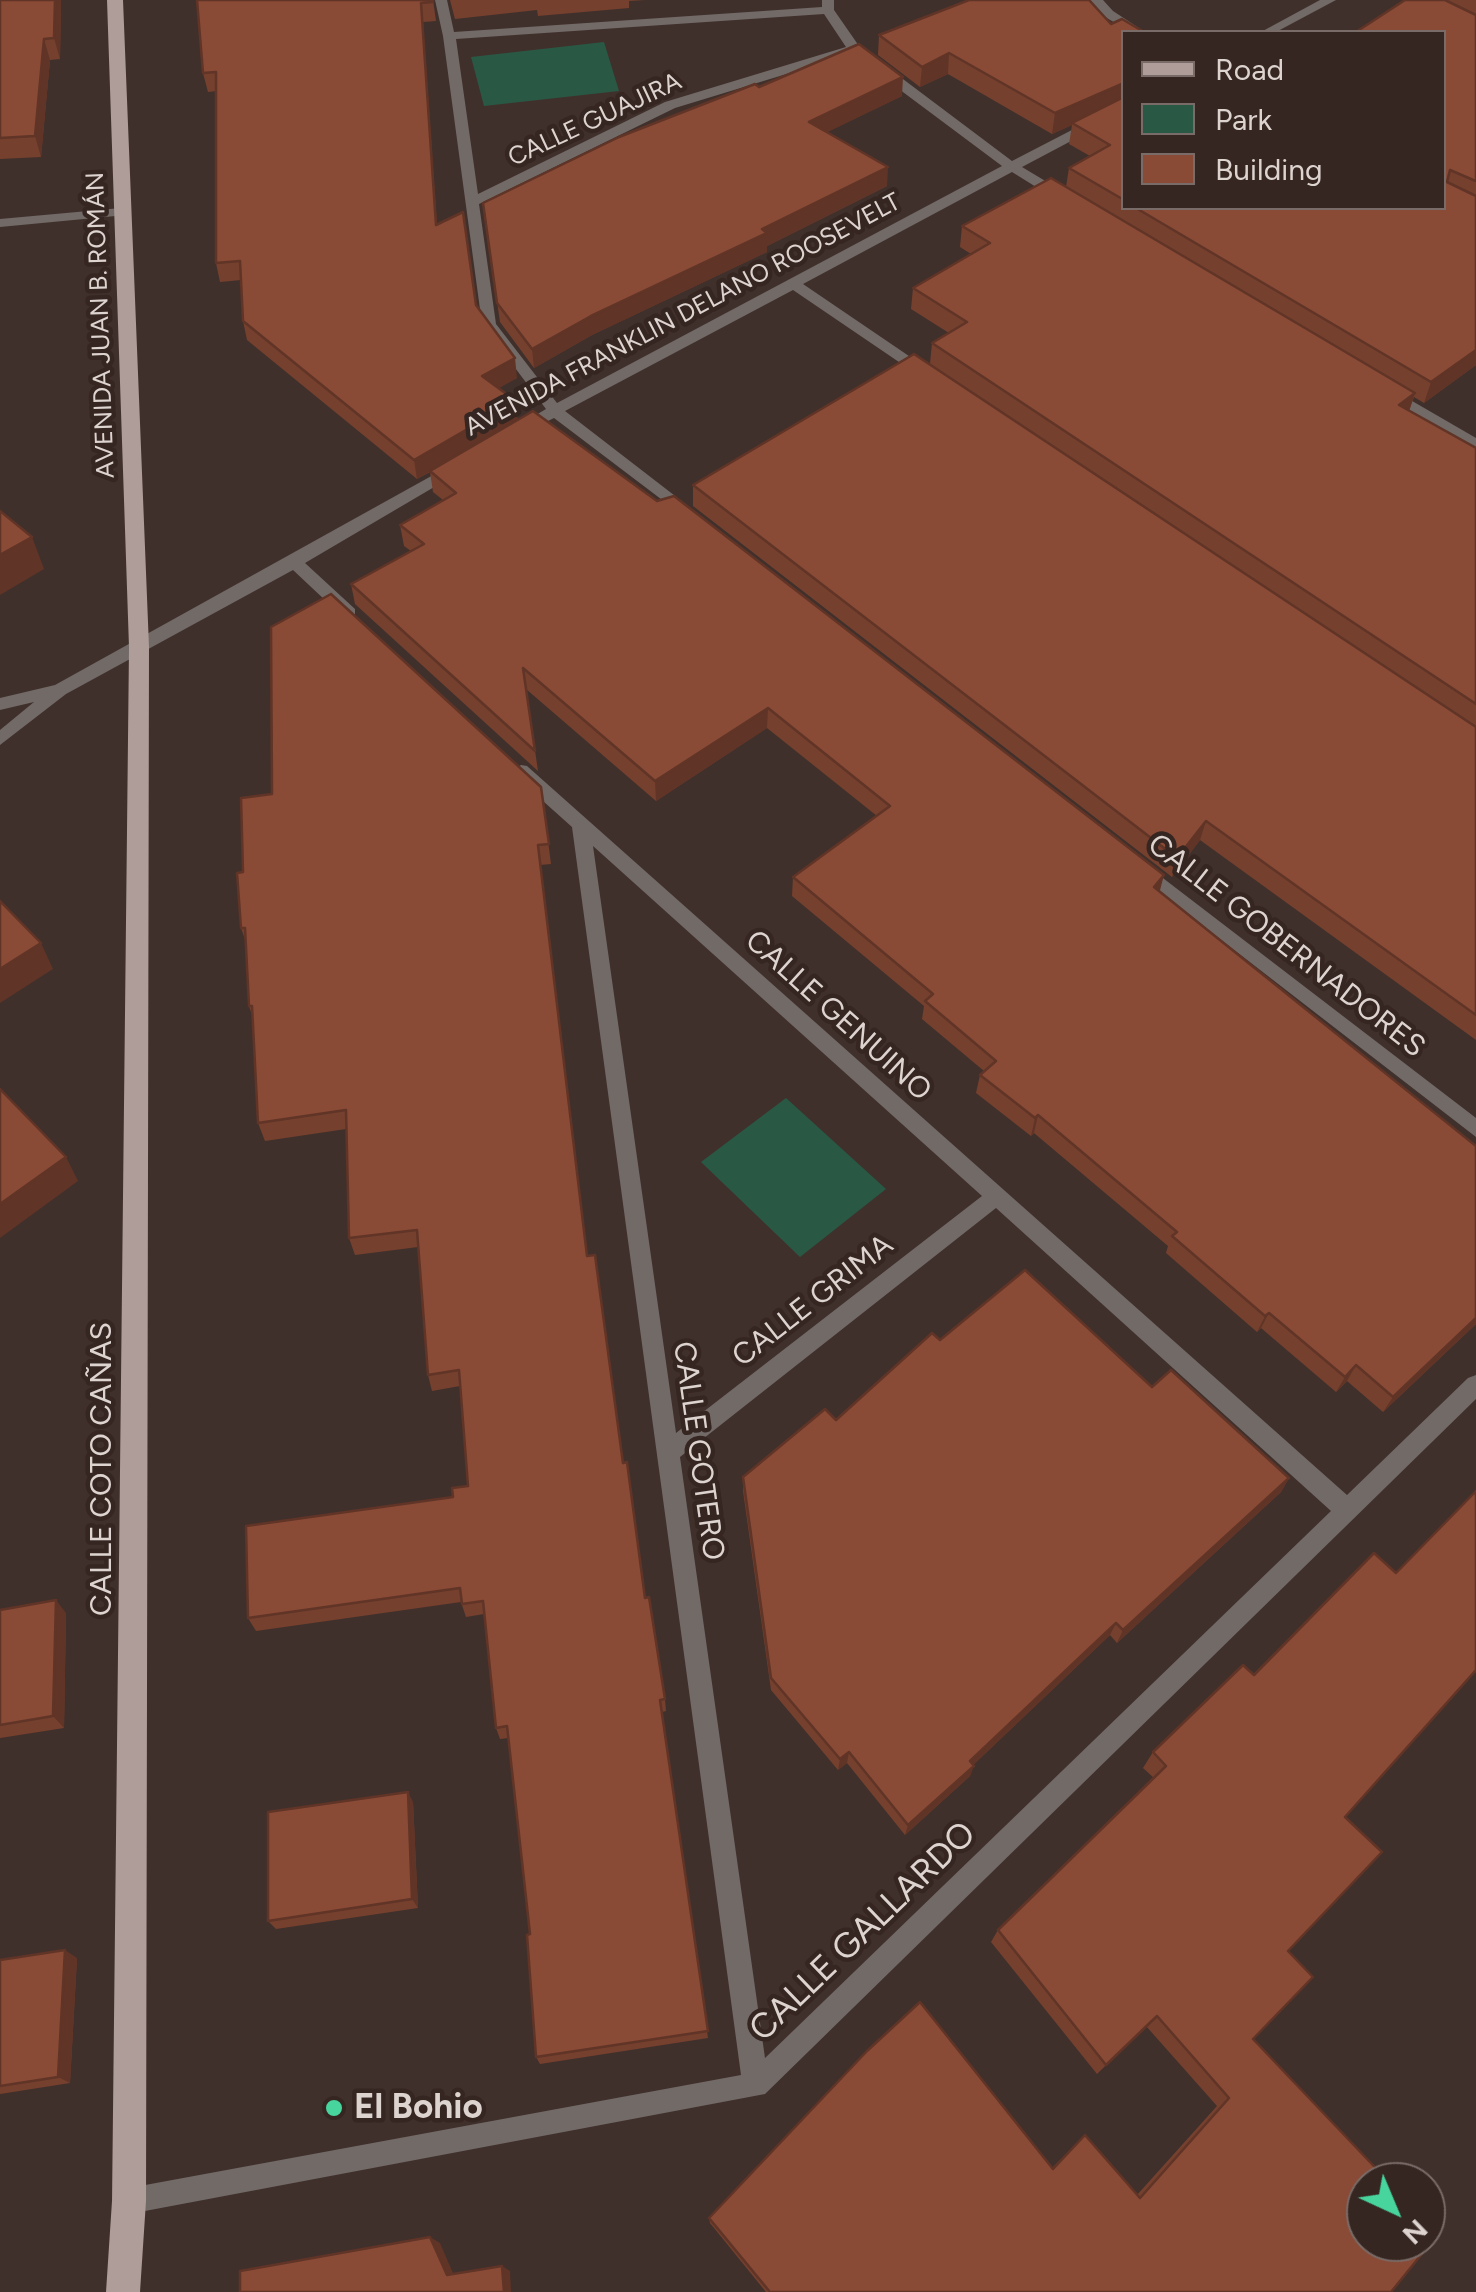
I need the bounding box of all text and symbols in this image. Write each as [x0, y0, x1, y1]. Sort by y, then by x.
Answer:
legend [1121, 30, 1446, 210]
text: Road [1215, 51, 1284, 88]
street label: CALLE GUAJIRA [504, 67, 686, 173]
text: Park [1215, 101, 1272, 138]
text: Building [1215, 151, 1323, 188]
street label: AVENIDA JUAN B. ROMÁN [81, 171, 121, 479]
street label: AVENIDA FRANKLIN DELANO ROOSEVELT [460, 187, 906, 443]
street label: CALLE GOBERNADORES [1140, 827, 1432, 1065]
street label: CALLE GENUINO [738, 923, 938, 1109]
street label: CALLE GRIMA [726, 1227, 900, 1375]
street label: CALLE COTO CAÑAS [84, 1322, 120, 1616]
street label: CALLE GOTERO [665, 1339, 731, 1563]
street label: CALLE GALLARDO [741, 1813, 985, 2051]
place label: El Bohio [354, 2087, 483, 2129]
marker: El Bohio [323, 2097, 345, 2119]
north arrow [1346, 2162, 1446, 2262]
text: N [1396, 2212, 1435, 2252]

